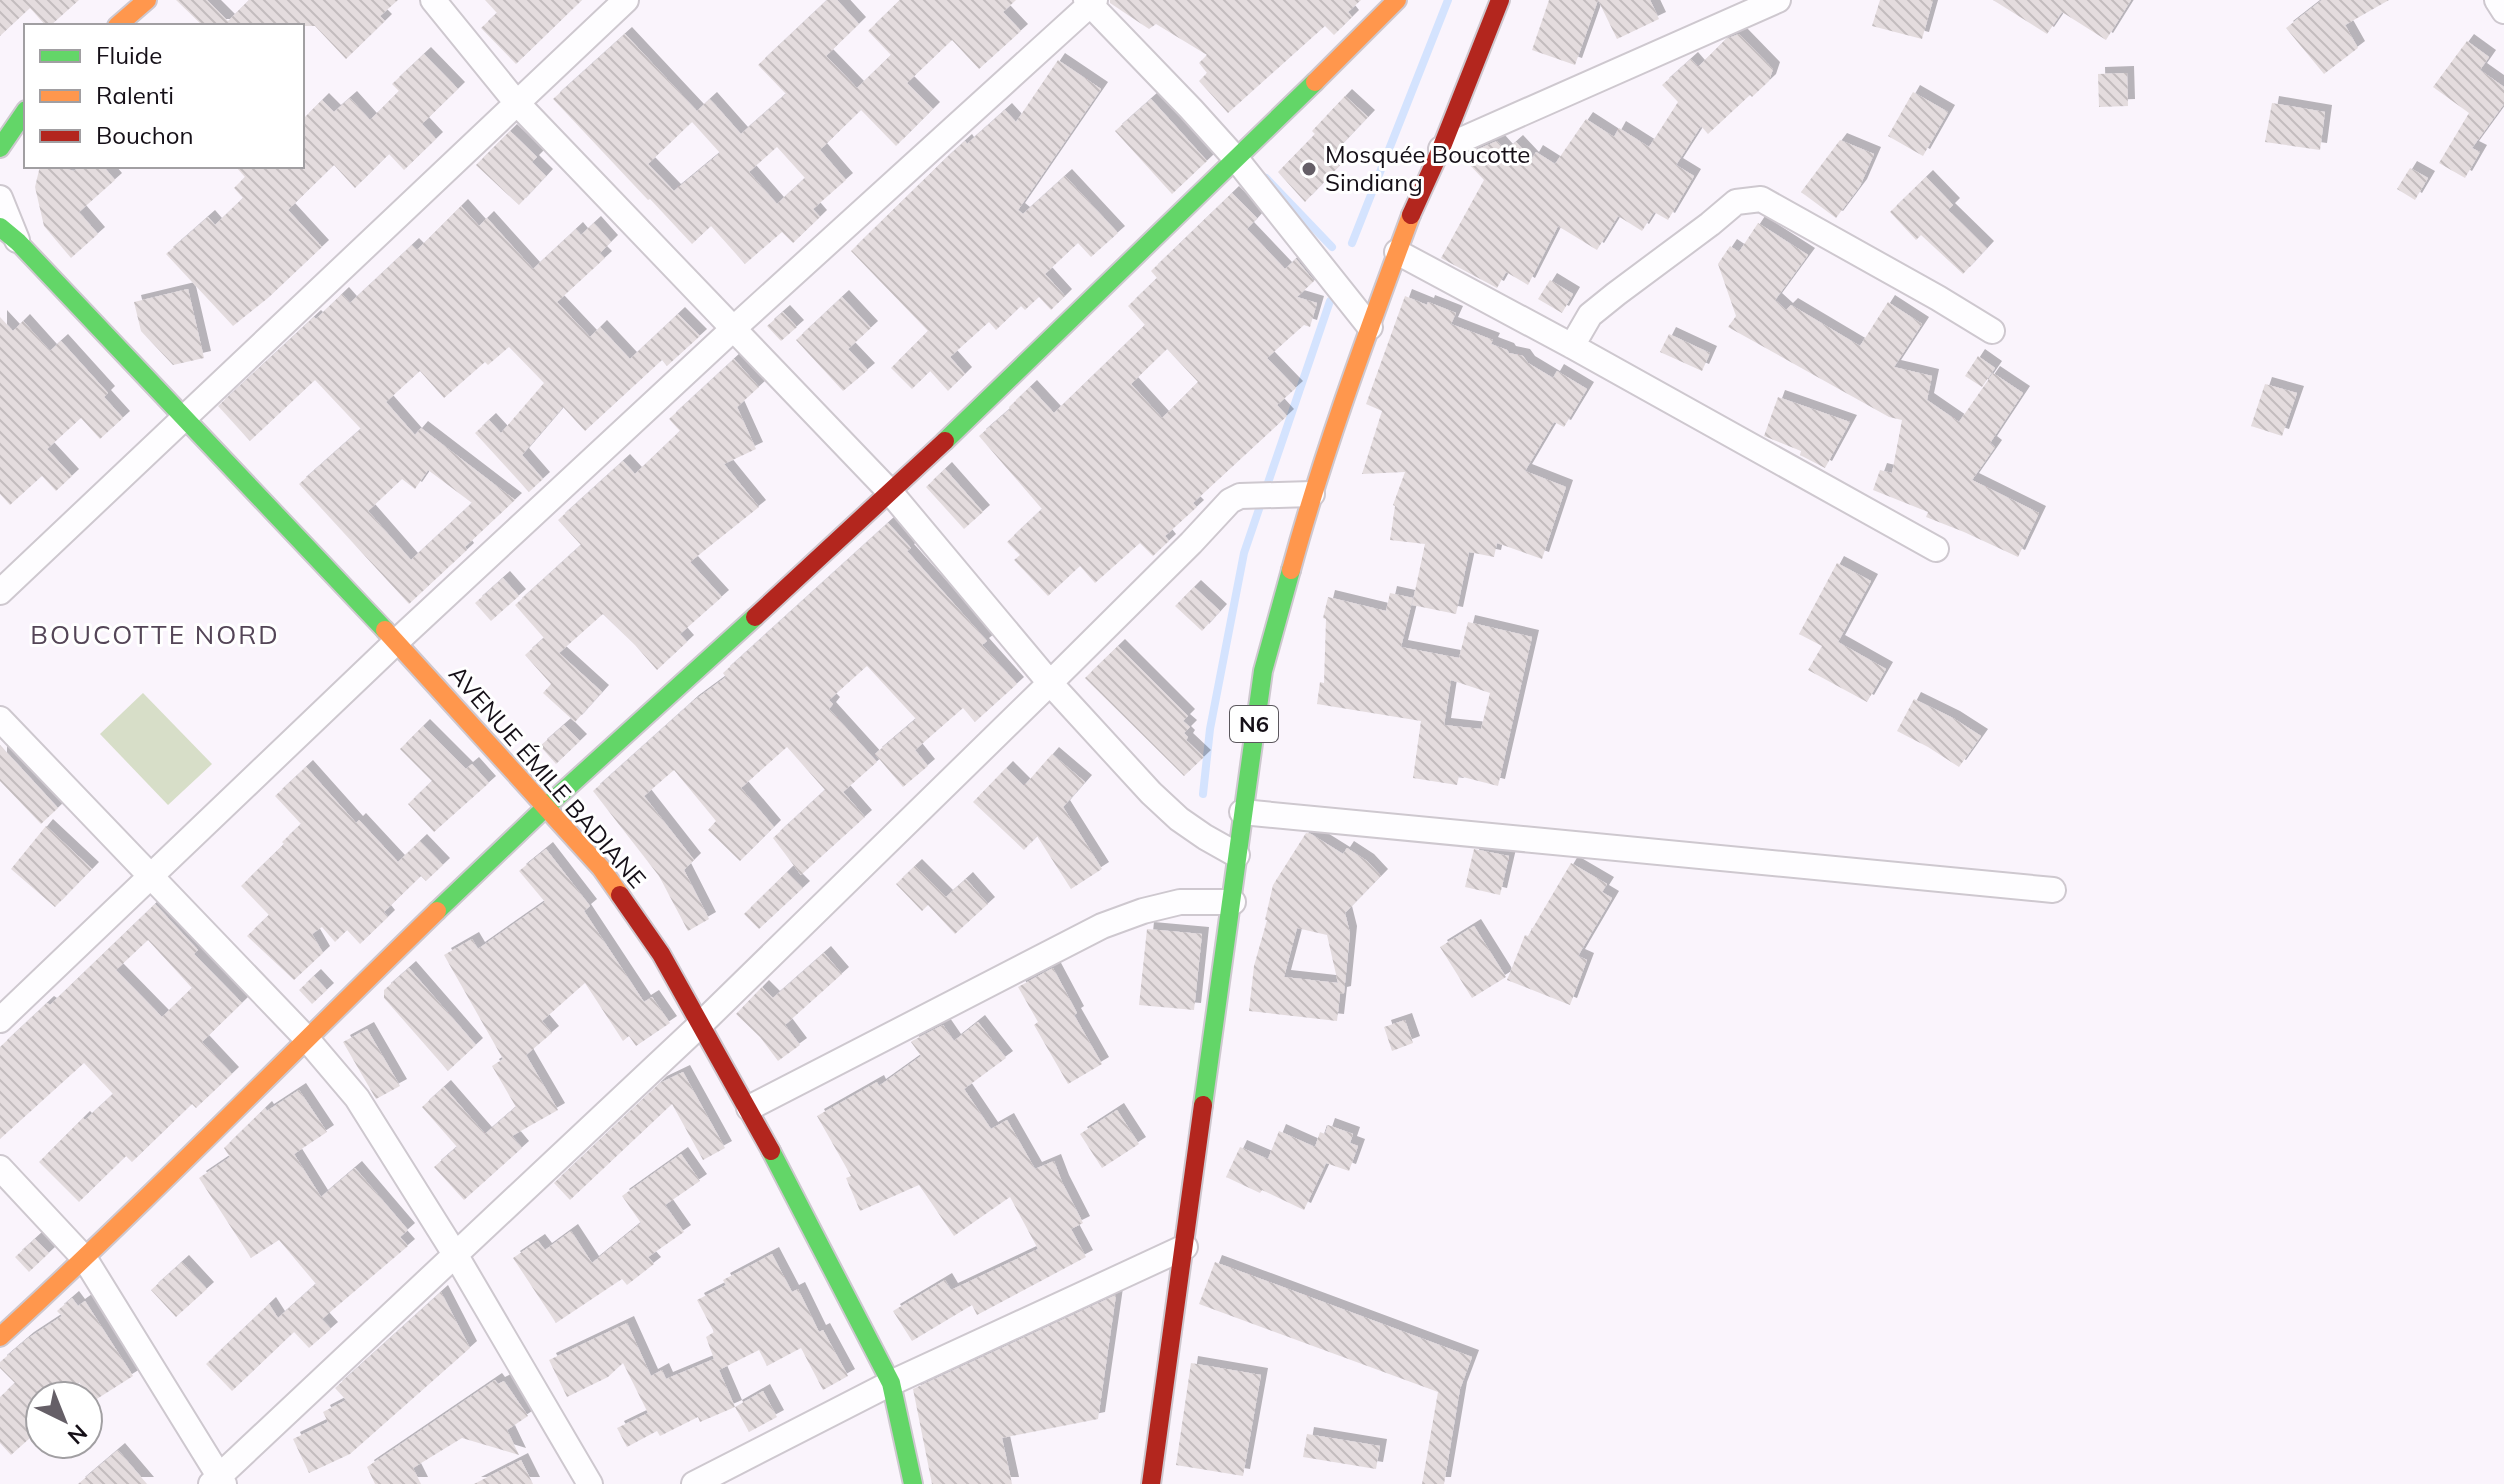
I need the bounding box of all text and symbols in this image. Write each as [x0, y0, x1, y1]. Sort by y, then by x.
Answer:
legend [24, 24, 304, 168]
text: Fluide [96, 40, 162, 70]
text: Ralenti [96, 80, 174, 110]
text: Bouchon [96, 120, 194, 150]
place label: Mosquée Boucotte Sindiang [1325, 139, 1530, 197]
marker: Mosquée Boucotte Sindiang [1300, 160, 1318, 178]
district label: BOUCOTTE NORD [30, 618, 280, 651]
street label: AVENUE ÉMILE BADIANE [443, 659, 653, 894]
road number: N6 [1230, 706, 1278, 742]
north arrow [24, 1380, 104, 1460]
text: N [62, 1419, 93, 1451]

